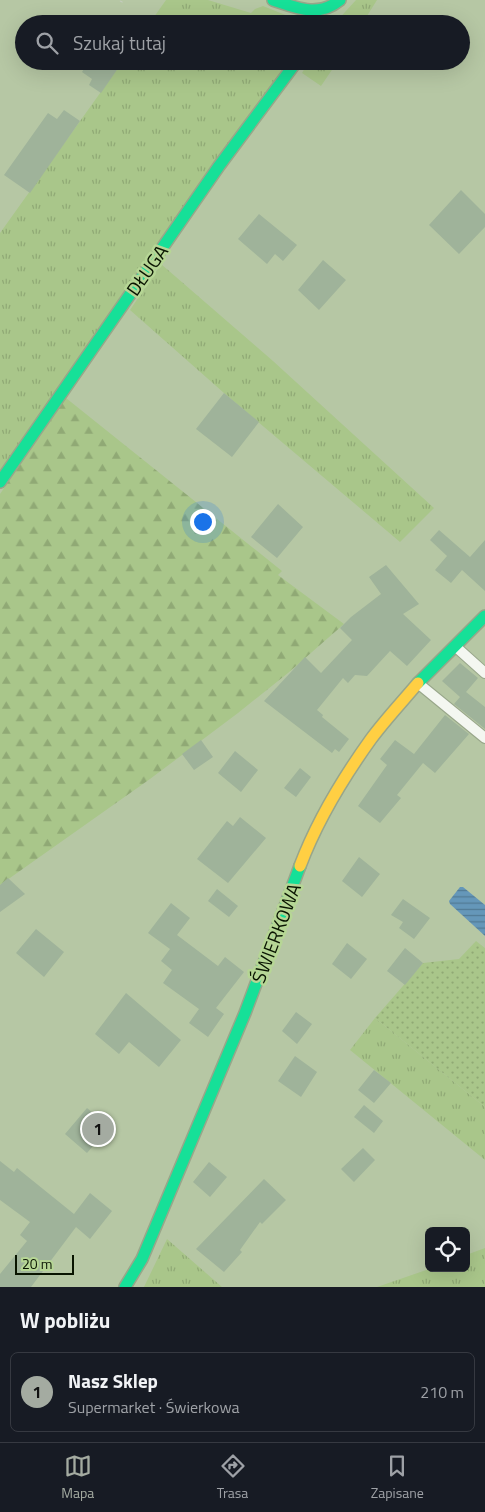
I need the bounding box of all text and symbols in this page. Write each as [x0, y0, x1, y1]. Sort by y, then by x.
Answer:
search box [15, 15, 470, 70]
text: Szukaj tutaj [73, 28, 166, 57]
icon: search [33, 29, 61, 57]
street label: DŁUGA [119, 238, 175, 301]
your location [190, 509, 216, 535]
street label: ŚWIERKOWA [243, 879, 308, 987]
pin: 1 [82, 1110, 114, 1148]
map controls [425, 1227, 470, 1272]
button: locate [425, 1227, 470, 1272]
scale bar [15, 1252, 74, 1275]
text: 20 m [22, 1253, 52, 1274]
text: W pobliżu [20, 1304, 110, 1336]
text: Nasz Sklep [68, 1366, 158, 1395]
text: 1 [33, 1380, 41, 1404]
text: 210 m [420, 1380, 464, 1404]
text: Supermarket · Świerkowa [68, 1395, 240, 1419]
tab: Mapa [61, 1452, 94, 1503]
tab: Trasa [217, 1452, 248, 1503]
tab: Zapisane [371, 1452, 424, 1503]

